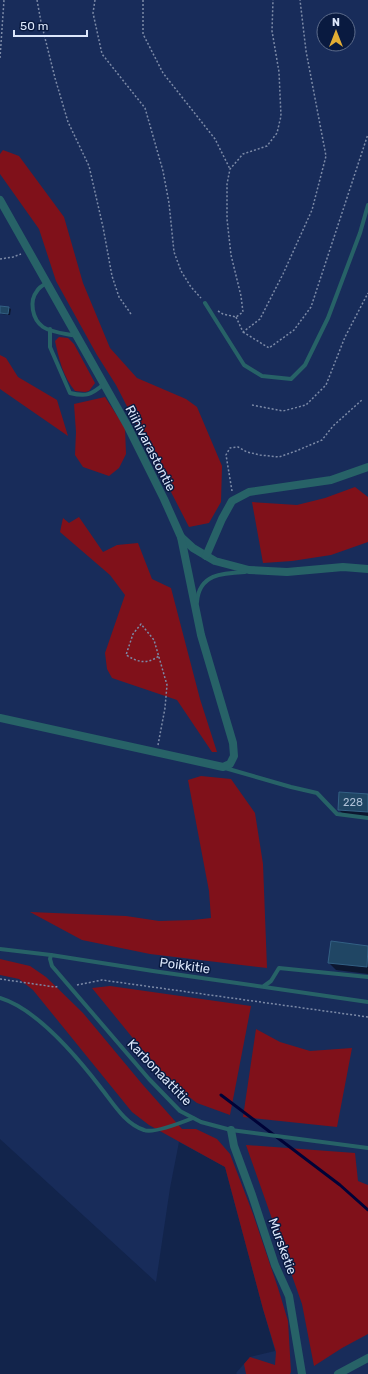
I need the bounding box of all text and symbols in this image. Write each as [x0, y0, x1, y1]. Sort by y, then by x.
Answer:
scale bar [14, 12, 87, 38]
north arrow [316, 12, 356, 52]
text: N [332, 16, 340, 29]
text: 50 m [20, 19, 48, 33]
street label: Riihivarastontie [122, 403, 179, 494]
house number: 228 [343, 796, 363, 809]
street label: Poikkitie [159, 955, 211, 976]
street label: Karbonaattitie [124, 1036, 195, 1109]
street label: Mursketie [265, 1216, 300, 1276]

